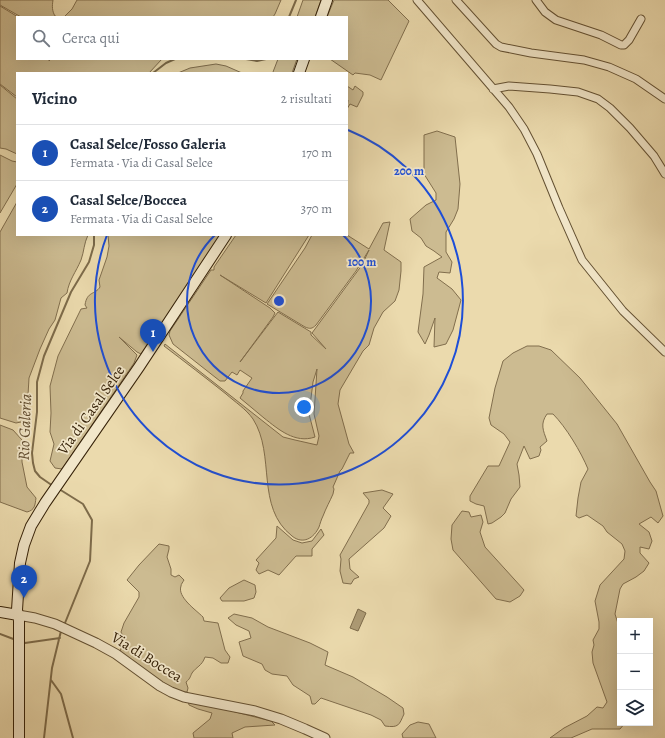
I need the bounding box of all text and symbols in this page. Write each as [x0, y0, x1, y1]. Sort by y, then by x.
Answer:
search box [16, 16, 348, 60]
icon: search [30, 27, 52, 49]
text: Cerca qui [62, 28, 120, 48]
text: Vicino [32, 87, 77, 110]
text: 2 risultati [281, 90, 332, 107]
text: Casal Selce/Fosso Galeria [70, 134, 226, 154]
text: 1 [43, 144, 47, 161]
text: 170 m [302, 144, 332, 161]
text: Fermata · Via di Casal Selce [70, 154, 213, 171]
text: 200 m [394, 163, 424, 179]
text: Casal Selce/Boccea [70, 190, 187, 210]
text: 2 [42, 200, 48, 217]
text: 370 m [301, 200, 332, 217]
text: Fermata · Via di Casal Selce [70, 210, 213, 227]
text: 100 m [348, 254, 376, 270]
centre of rings [272, 294, 286, 308]
pin: 1 [140, 319, 166, 352]
street label: Via di Casal Selce [52, 361, 129, 460]
water label: Rio Galeria [13, 393, 37, 461]
your location [294, 397, 314, 417]
pin: 2 [11, 565, 37, 598]
map controls [617, 618, 653, 726]
button: + [617, 618, 653, 654]
street label: Via di Boccea [107, 627, 186, 687]
button: − [617, 654, 653, 690]
button: layers [617, 690, 653, 726]

